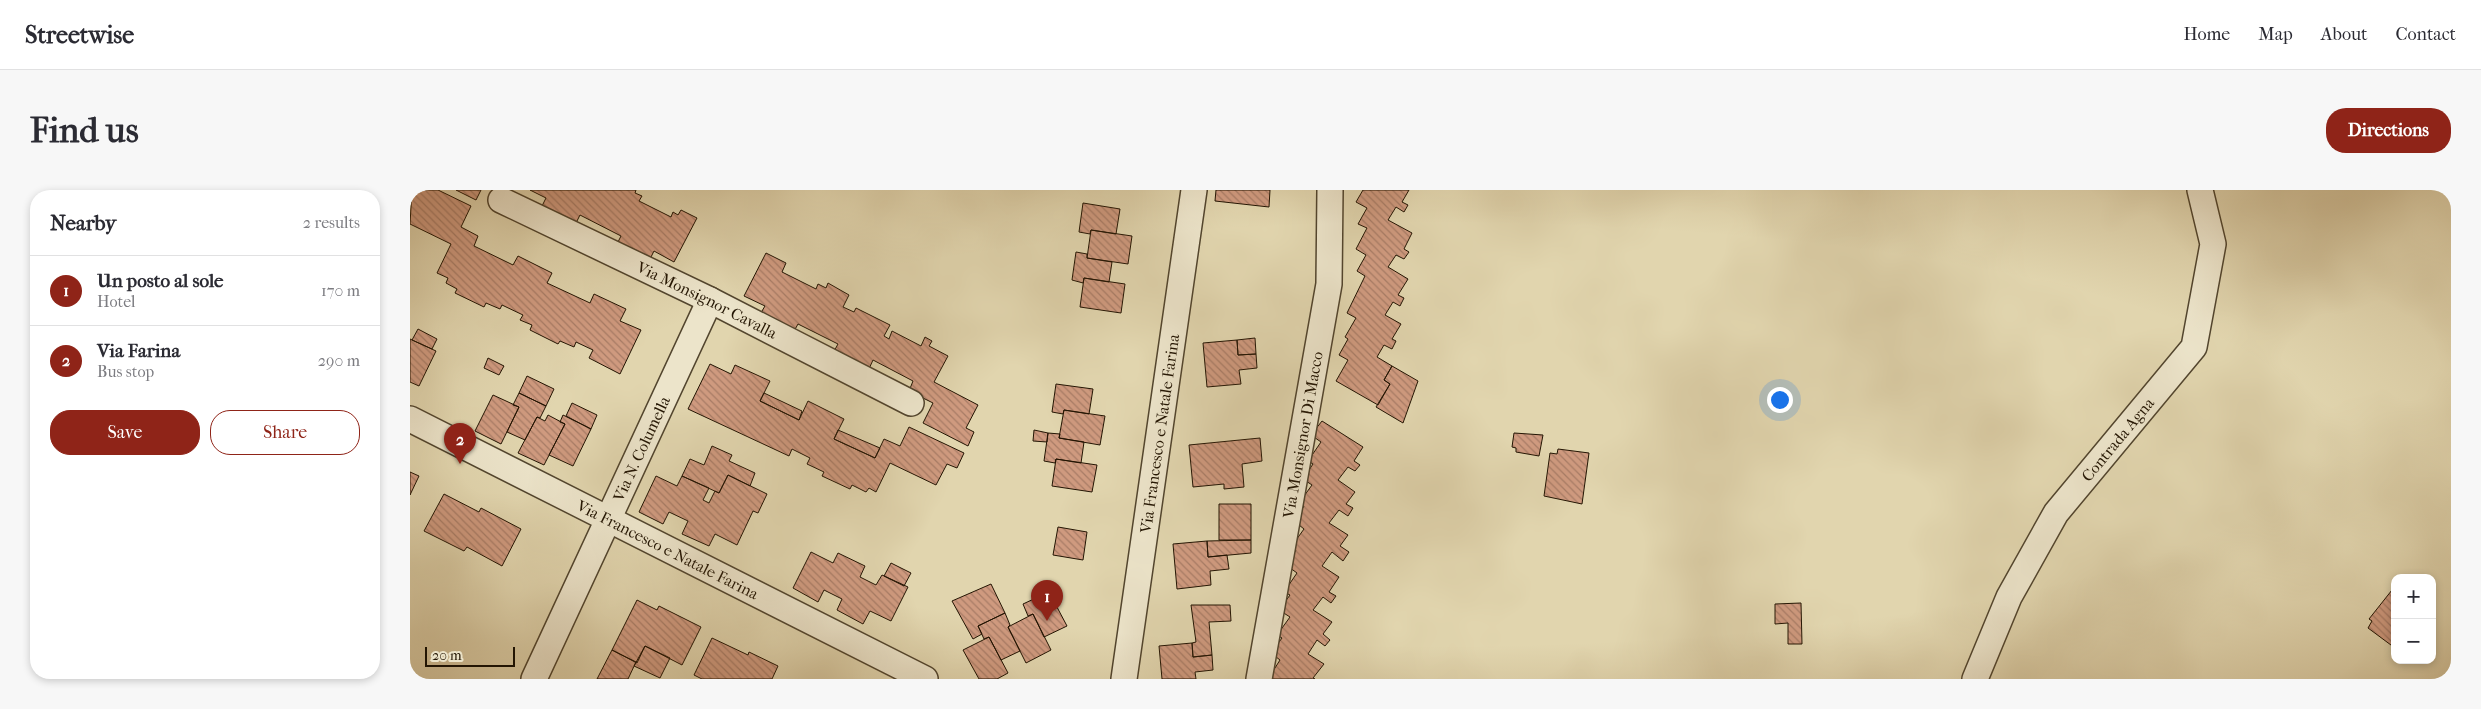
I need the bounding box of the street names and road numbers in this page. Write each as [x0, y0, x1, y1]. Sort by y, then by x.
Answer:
street label: Via Monsignor Cavalla [633, 257, 781, 343]
street label: Via Francesco e Natale Farina [1136, 332, 1183, 535]
street label: Via Monsignor Di Macco [1278, 350, 1327, 521]
street label: Via N. Columella [608, 393, 674, 505]
street label: Contrada Agna [2077, 393, 2158, 485]
street label: Via Francesco e Natale Farina [573, 495, 762, 604]

